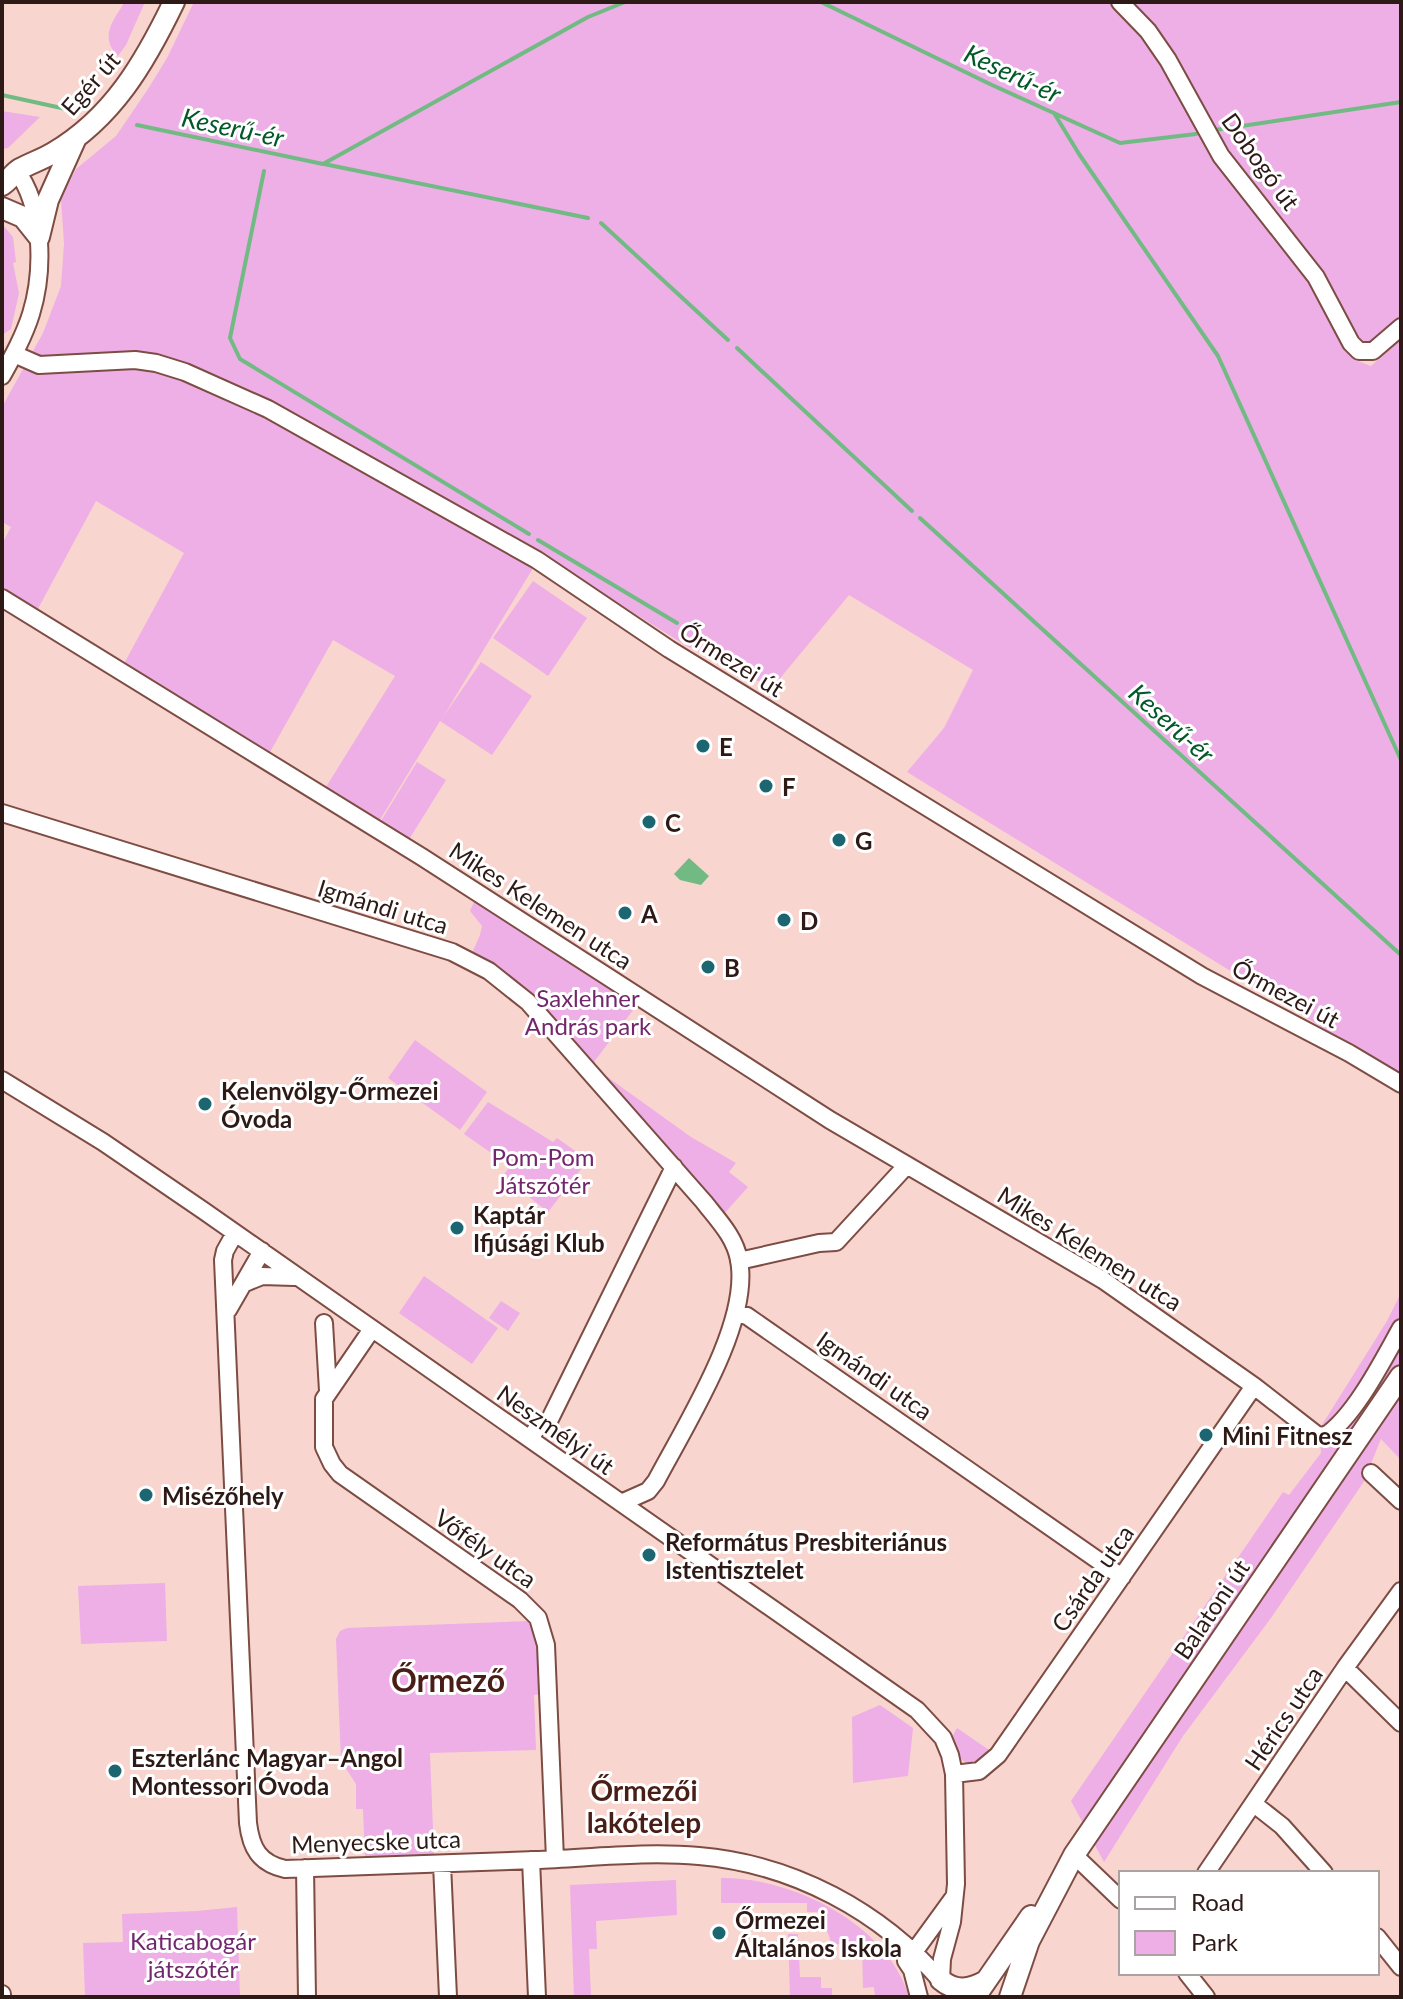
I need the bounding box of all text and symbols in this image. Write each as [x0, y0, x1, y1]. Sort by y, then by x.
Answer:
water label: Keserű-ér [959, 37, 1068, 110]
street label: Egér út [55, 45, 126, 121]
water label: Keserű-ér [179, 101, 288, 154]
street label: Dobogó út [1216, 107, 1306, 215]
street label: Őrmezei út [675, 616, 790, 703]
water label: Keserű-ér [1123, 676, 1222, 770]
place label: E [719, 732, 733, 761]
marker: E [694, 737, 712, 755]
place label: F [782, 772, 796, 801]
marker: F [757, 777, 775, 795]
place label: C [665, 808, 681, 837]
marker: C [640, 813, 658, 831]
place label: G [855, 826, 872, 855]
marker: G [830, 831, 848, 849]
street label: Mikes Kelemen utca [444, 835, 638, 975]
street label: Igmándi utca [314, 872, 452, 940]
place label: A [640, 899, 658, 928]
marker: A [616, 904, 634, 922]
place label: D [800, 906, 818, 935]
marker: D [775, 911, 793, 929]
place label: B [724, 953, 740, 982]
street label: Őrmezei út [1227, 953, 1345, 1034]
marker: B [699, 958, 717, 976]
park label: Saxlehner András park [525, 983, 652, 1040]
place label: Kelenvölgy-Őrmezei Óvoda [221, 1076, 439, 1133]
marker: Kelenvölgy-Őrmezei Óvoda [196, 1095, 214, 1113]
park label: Pom-Pom Játszótér [491, 1142, 595, 1199]
street label: Mikes Kelemen utca [992, 1180, 1188, 1316]
place label: Kaptár Ifjúsági Klub [473, 1200, 605, 1257]
marker: Kaptár Ifjúsági Klub [448, 1219, 466, 1237]
street label: Igmándi utca [812, 1325, 938, 1425]
street label: Neszmélyi út [492, 1378, 620, 1480]
place label: Mini Fitnesz [1222, 1421, 1353, 1450]
marker: Mini Fitnesz [1197, 1426, 1215, 1444]
place label: Misézőhely [162, 1481, 284, 1510]
marker: Misézőhely [137, 1486, 155, 1504]
street label: Vőfély utca [430, 1502, 542, 1594]
street label: Csárda utca [1045, 1519, 1139, 1637]
place label: Református Presbiteriánus Istentisztelet [665, 1527, 947, 1584]
marker: Református Presbiteriánus Istentisztelet [640, 1546, 658, 1564]
street label: Balatoni út [1167, 1553, 1255, 1664]
district label: Őrmező [391, 1660, 505, 1699]
street label: Hérics utca [1238, 1661, 1328, 1775]
place label: Eszterlánc Magyar–Angol Montessori Óvoda [131, 1743, 403, 1800]
marker: Eszterlánc Magyar–Angol Montessori Óvoda [106, 1762, 124, 1780]
district label: Őrmezői lakótelep [587, 1773, 701, 1839]
street label: Menyecske utca [291, 1824, 461, 1858]
legend [1119, 1871, 1379, 1975]
text: Road [1191, 1887, 1244, 1916]
place label: Őrmezei Általános Iskola [734, 1905, 902, 1962]
marker: Őrmezei Általános Iskola [710, 1924, 728, 1942]
park label: Katicabogár játszótér [130, 1926, 256, 1983]
text: Park [1191, 1927, 1239, 1956]

